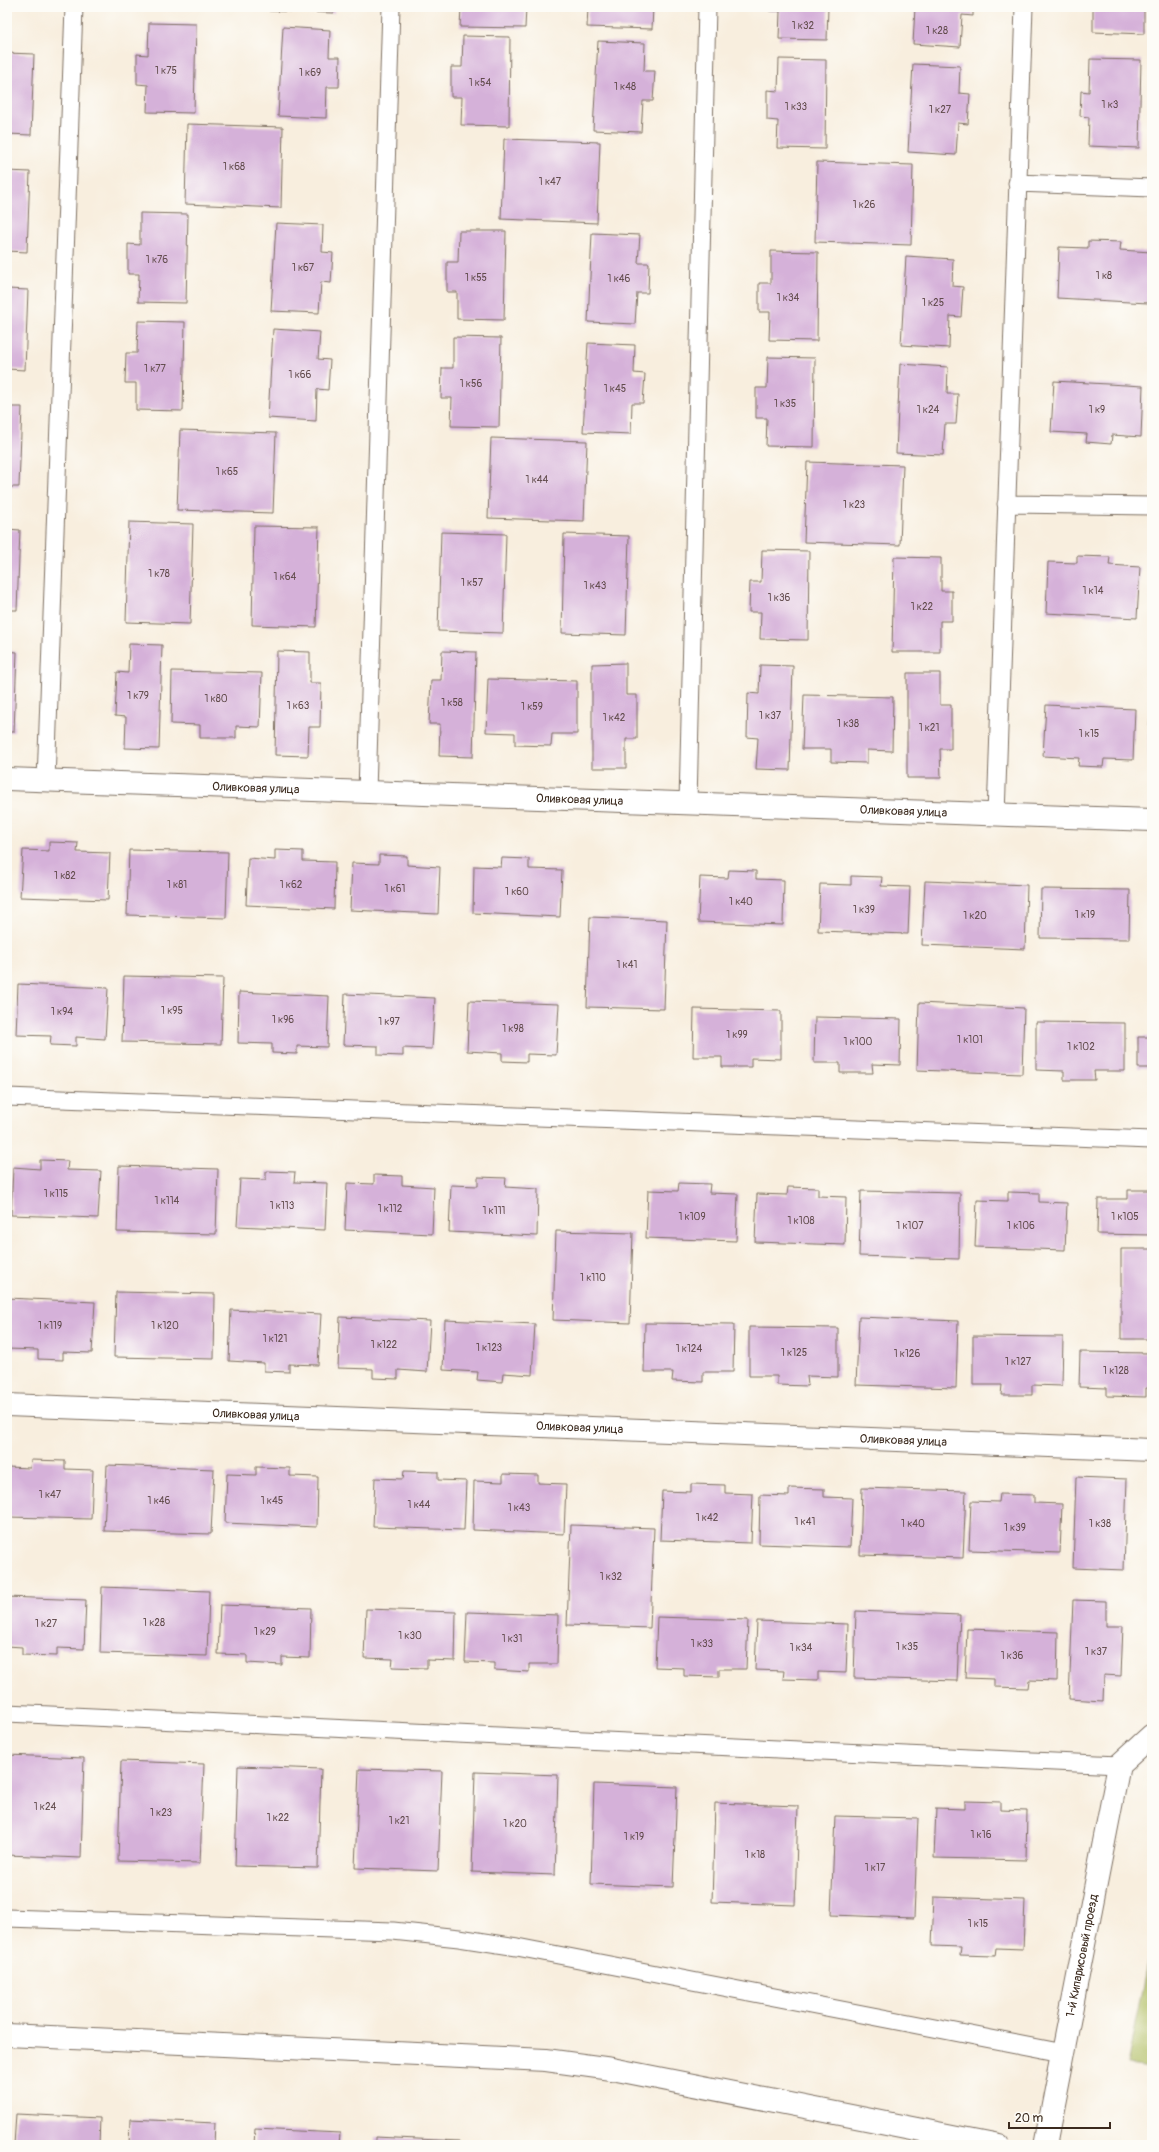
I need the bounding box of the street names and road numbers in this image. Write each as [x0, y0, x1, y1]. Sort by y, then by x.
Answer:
street label: Оливковая улица [212, 779, 300, 797]
street label: Оливковая улица [536, 791, 624, 809]
street label: Оливковая улица [859, 803, 948, 821]
street label: Оливковая улица [212, 1406, 300, 1425]
street label: Оливковая улица [536, 1419, 624, 1437]
street label: Оливковая улица [859, 1432, 948, 1450]
street label: 1-й Кипарисовый проезд [1063, 1892, 1102, 2018]

